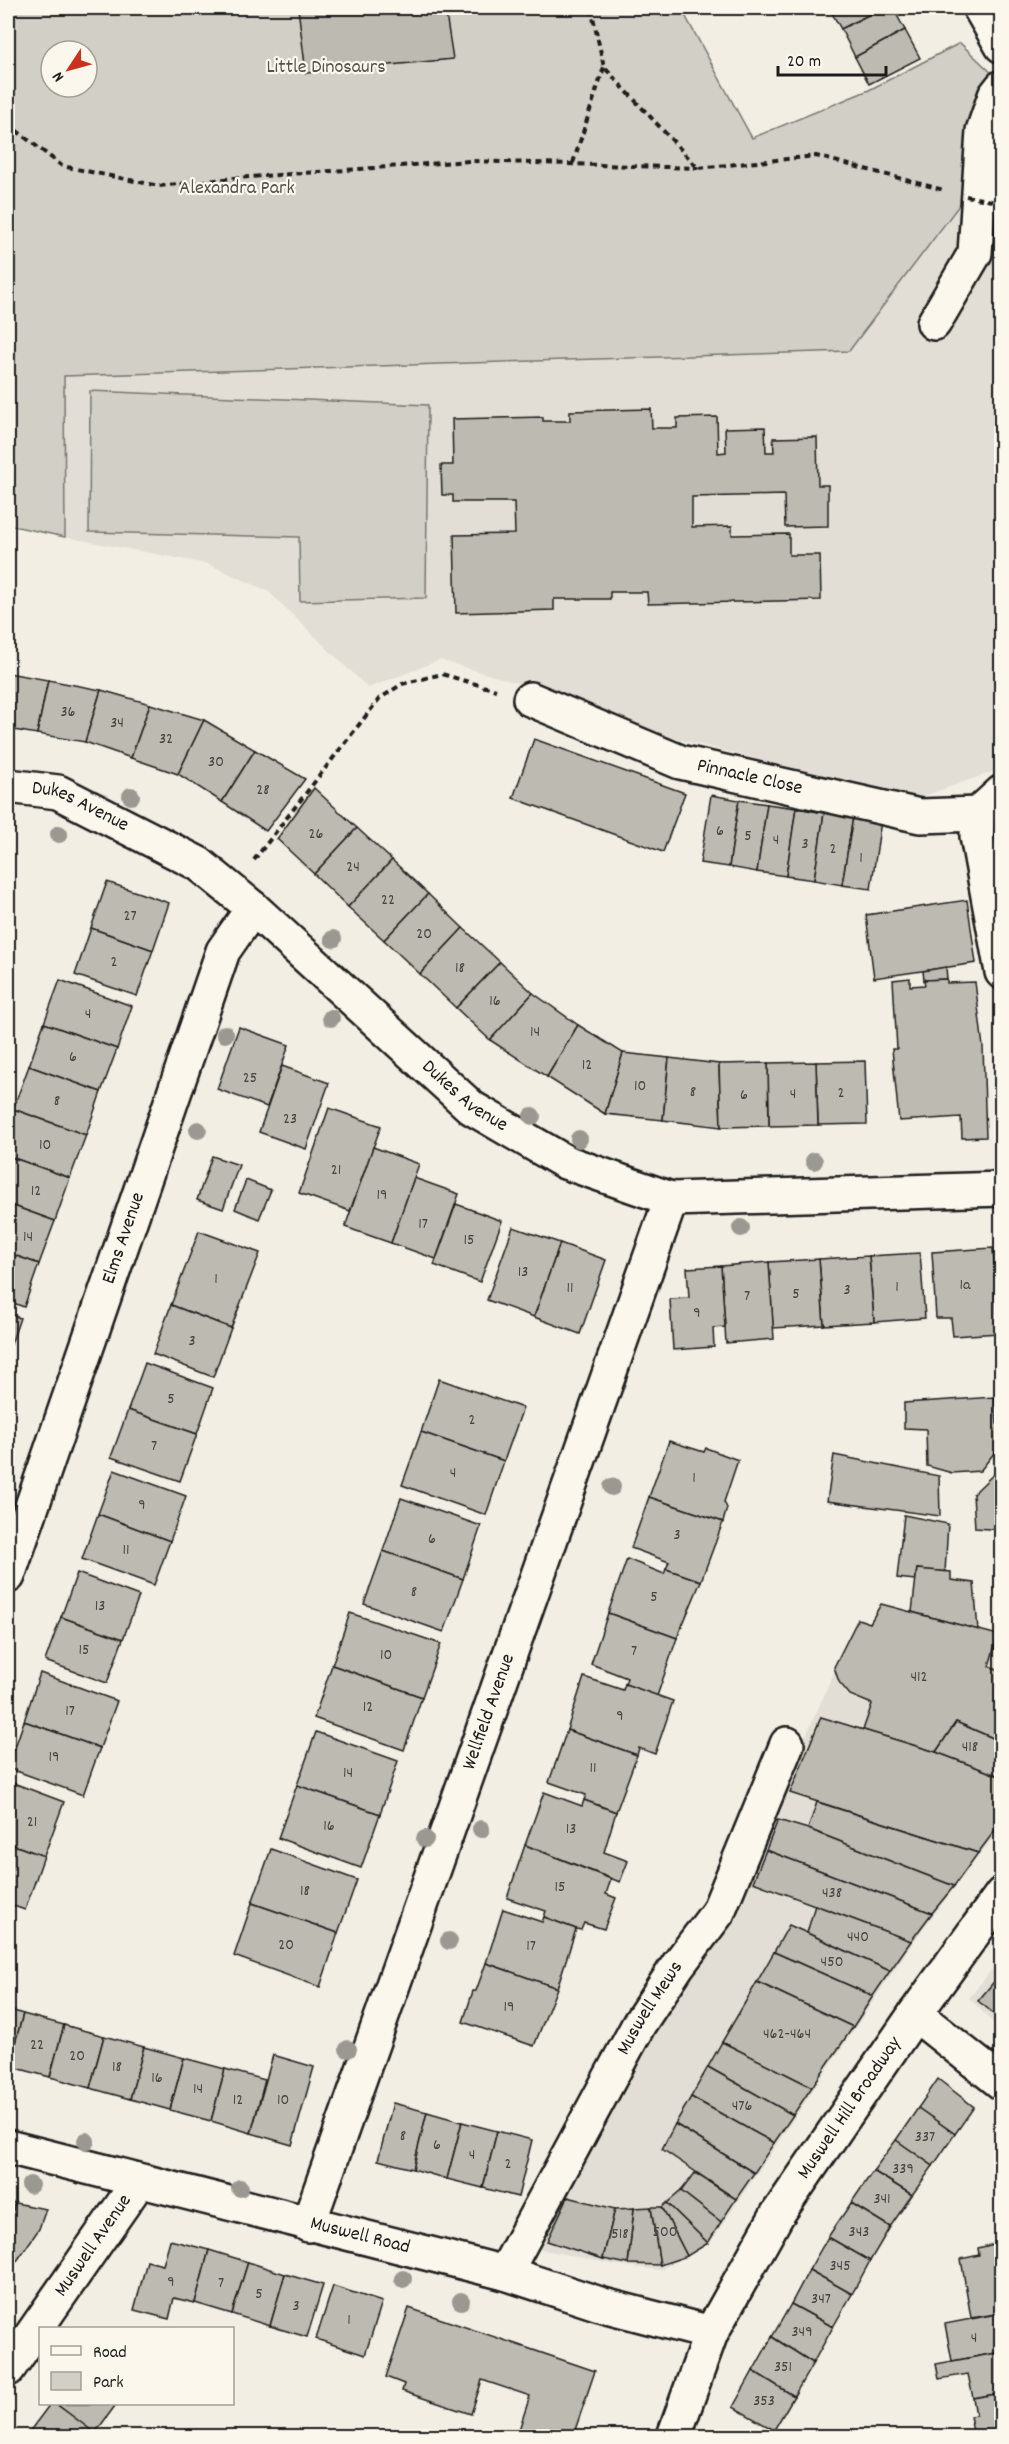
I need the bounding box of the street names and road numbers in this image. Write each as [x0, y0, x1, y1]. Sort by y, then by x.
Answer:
street label: Pinnacle Close [694, 752, 805, 803]
street label: Dukes Avenue [30, 775, 134, 840]
street label: Dukes Avenue [415, 1054, 513, 1140]
street label: Elms Avenue [95, 1189, 153, 1288]
street label: Wellfield Avenue [456, 1650, 523, 1774]
street label: Muswell Mews [611, 1956, 691, 2061]
street label: Muswell Hill Broadway [791, 2031, 910, 2185]
street label: Muswell Avenue [48, 2189, 139, 2303]
street label: Muswell Road [307, 2210, 413, 2262]

